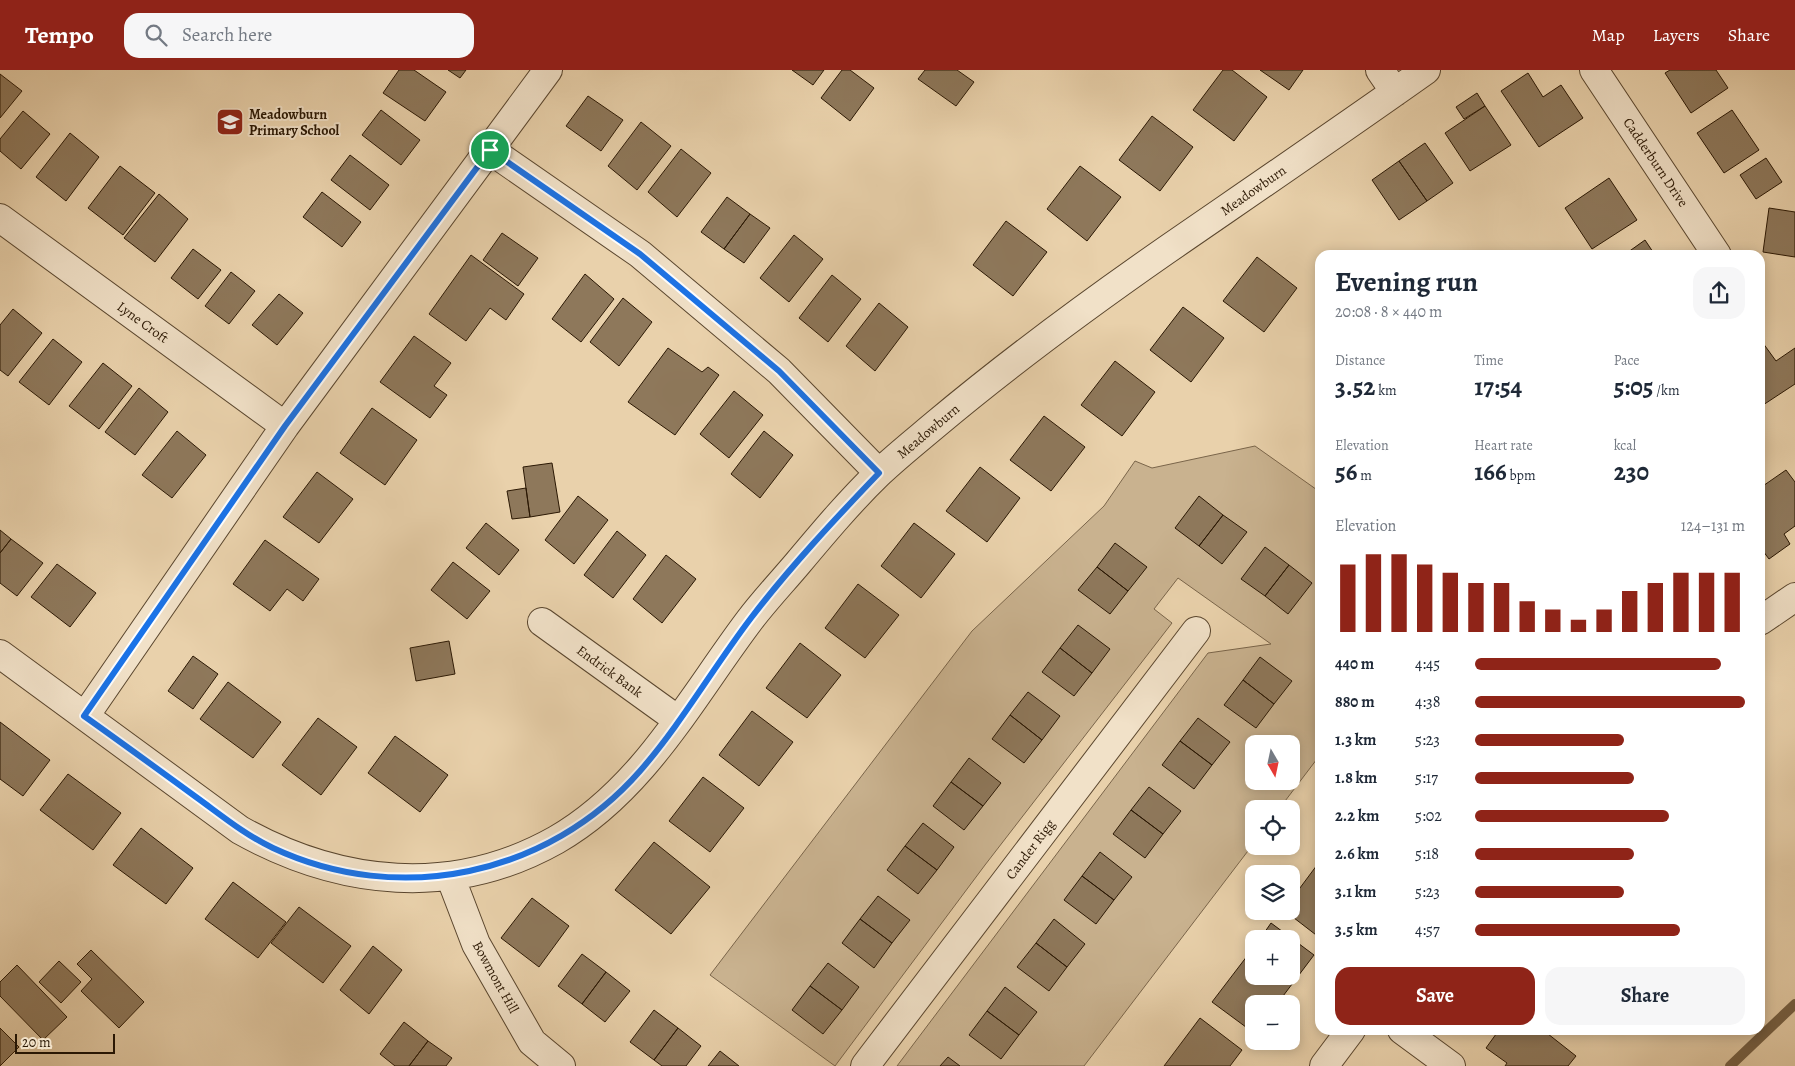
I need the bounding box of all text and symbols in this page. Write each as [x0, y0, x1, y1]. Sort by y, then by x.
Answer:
search box [124, 13, 474, 58]
text: Tempo [25, 19, 94, 51]
icon: search [142, 21, 170, 49]
text: Search here [182, 22, 272, 48]
text: Map [1592, 23, 1625, 47]
text: Layers [1653, 23, 1700, 47]
text: Share [1728, 23, 1770, 47]
place label: Meadowburn Primary School [249, 105, 340, 140]
school or university icon: Meadowburn Primary School [215, 107, 245, 137]
street label: Cadderburn Drive [1619, 114, 1693, 211]
pin [469, 129, 511, 171]
icon: arrive [476, 136, 504, 164]
street label: Meadowburn [1217, 161, 1290, 220]
text: Evening run [1335, 263, 1478, 301]
button: share [1693, 267, 1745, 319]
street label: Lyne Croft [113, 297, 173, 348]
text: 20:08 · 8 × 440 m [1335, 301, 1442, 323]
text: Distance [1335, 351, 1385, 370]
text: Time [1474, 351, 1503, 370]
text: Pace [1614, 351, 1640, 370]
text: 3.52 [1335, 370, 1375, 404]
text: 17:54 [1474, 370, 1522, 404]
text: 5:05 [1614, 370, 1654, 404]
text: km [1375, 381, 1397, 400]
text: /km [1654, 381, 1680, 400]
street label: Meadowburn [893, 399, 964, 463]
text: Elevation [1335, 436, 1389, 455]
text: Heart rate [1474, 436, 1533, 455]
text: kcal [1614, 436, 1636, 455]
text: 56 [1335, 455, 1357, 489]
text: 166 [1474, 455, 1507, 489]
text: 230 [1614, 455, 1649, 489]
text: m [1357, 466, 1372, 485]
text: bpm [1507, 466, 1536, 485]
text: Elevation [1335, 515, 1396, 537]
text: 124–131 m [1681, 515, 1745, 537]
street label: Endrick Bank [573, 641, 647, 702]
text: 440 m [1335, 653, 1374, 675]
text: 4:45 [1415, 653, 1440, 675]
text: 880 m [1335, 691, 1375, 713]
text: 4:38 [1415, 691, 1440, 713]
text: 1.3 km [1335, 729, 1376, 751]
text: 5:23 [1415, 729, 1440, 751]
north arrow [1245, 735, 1300, 790]
map controls [1245, 735, 1300, 1050]
text: 1.8 km [1335, 767, 1377, 789]
text: 5:17 [1415, 767, 1438, 789]
button: locate [1245, 800, 1300, 855]
text: 2.2 km [1335, 805, 1379, 827]
text: 5:02 [1415, 805, 1442, 827]
street label: Cander Rigg [1001, 815, 1059, 883]
text: 2.6 km [1335, 843, 1379, 865]
text: 5:18 [1415, 843, 1439, 865]
button: layers [1245, 865, 1300, 920]
text: 3.1 km [1335, 881, 1376, 903]
text: 5:23 [1415, 881, 1440, 903]
text: 3.5 km [1335, 919, 1378, 941]
text: 4:57 [1415, 919, 1440, 941]
button: + [1245, 930, 1300, 985]
street label: Bowmont Hill [468, 938, 523, 1017]
button: Save [1335, 967, 1535, 1025]
button: Share [1545, 967, 1745, 1025]
button: − [1245, 995, 1300, 1050]
scale bar [15, 1031, 115, 1054]
text: 20 m [22, 1033, 51, 1052]

